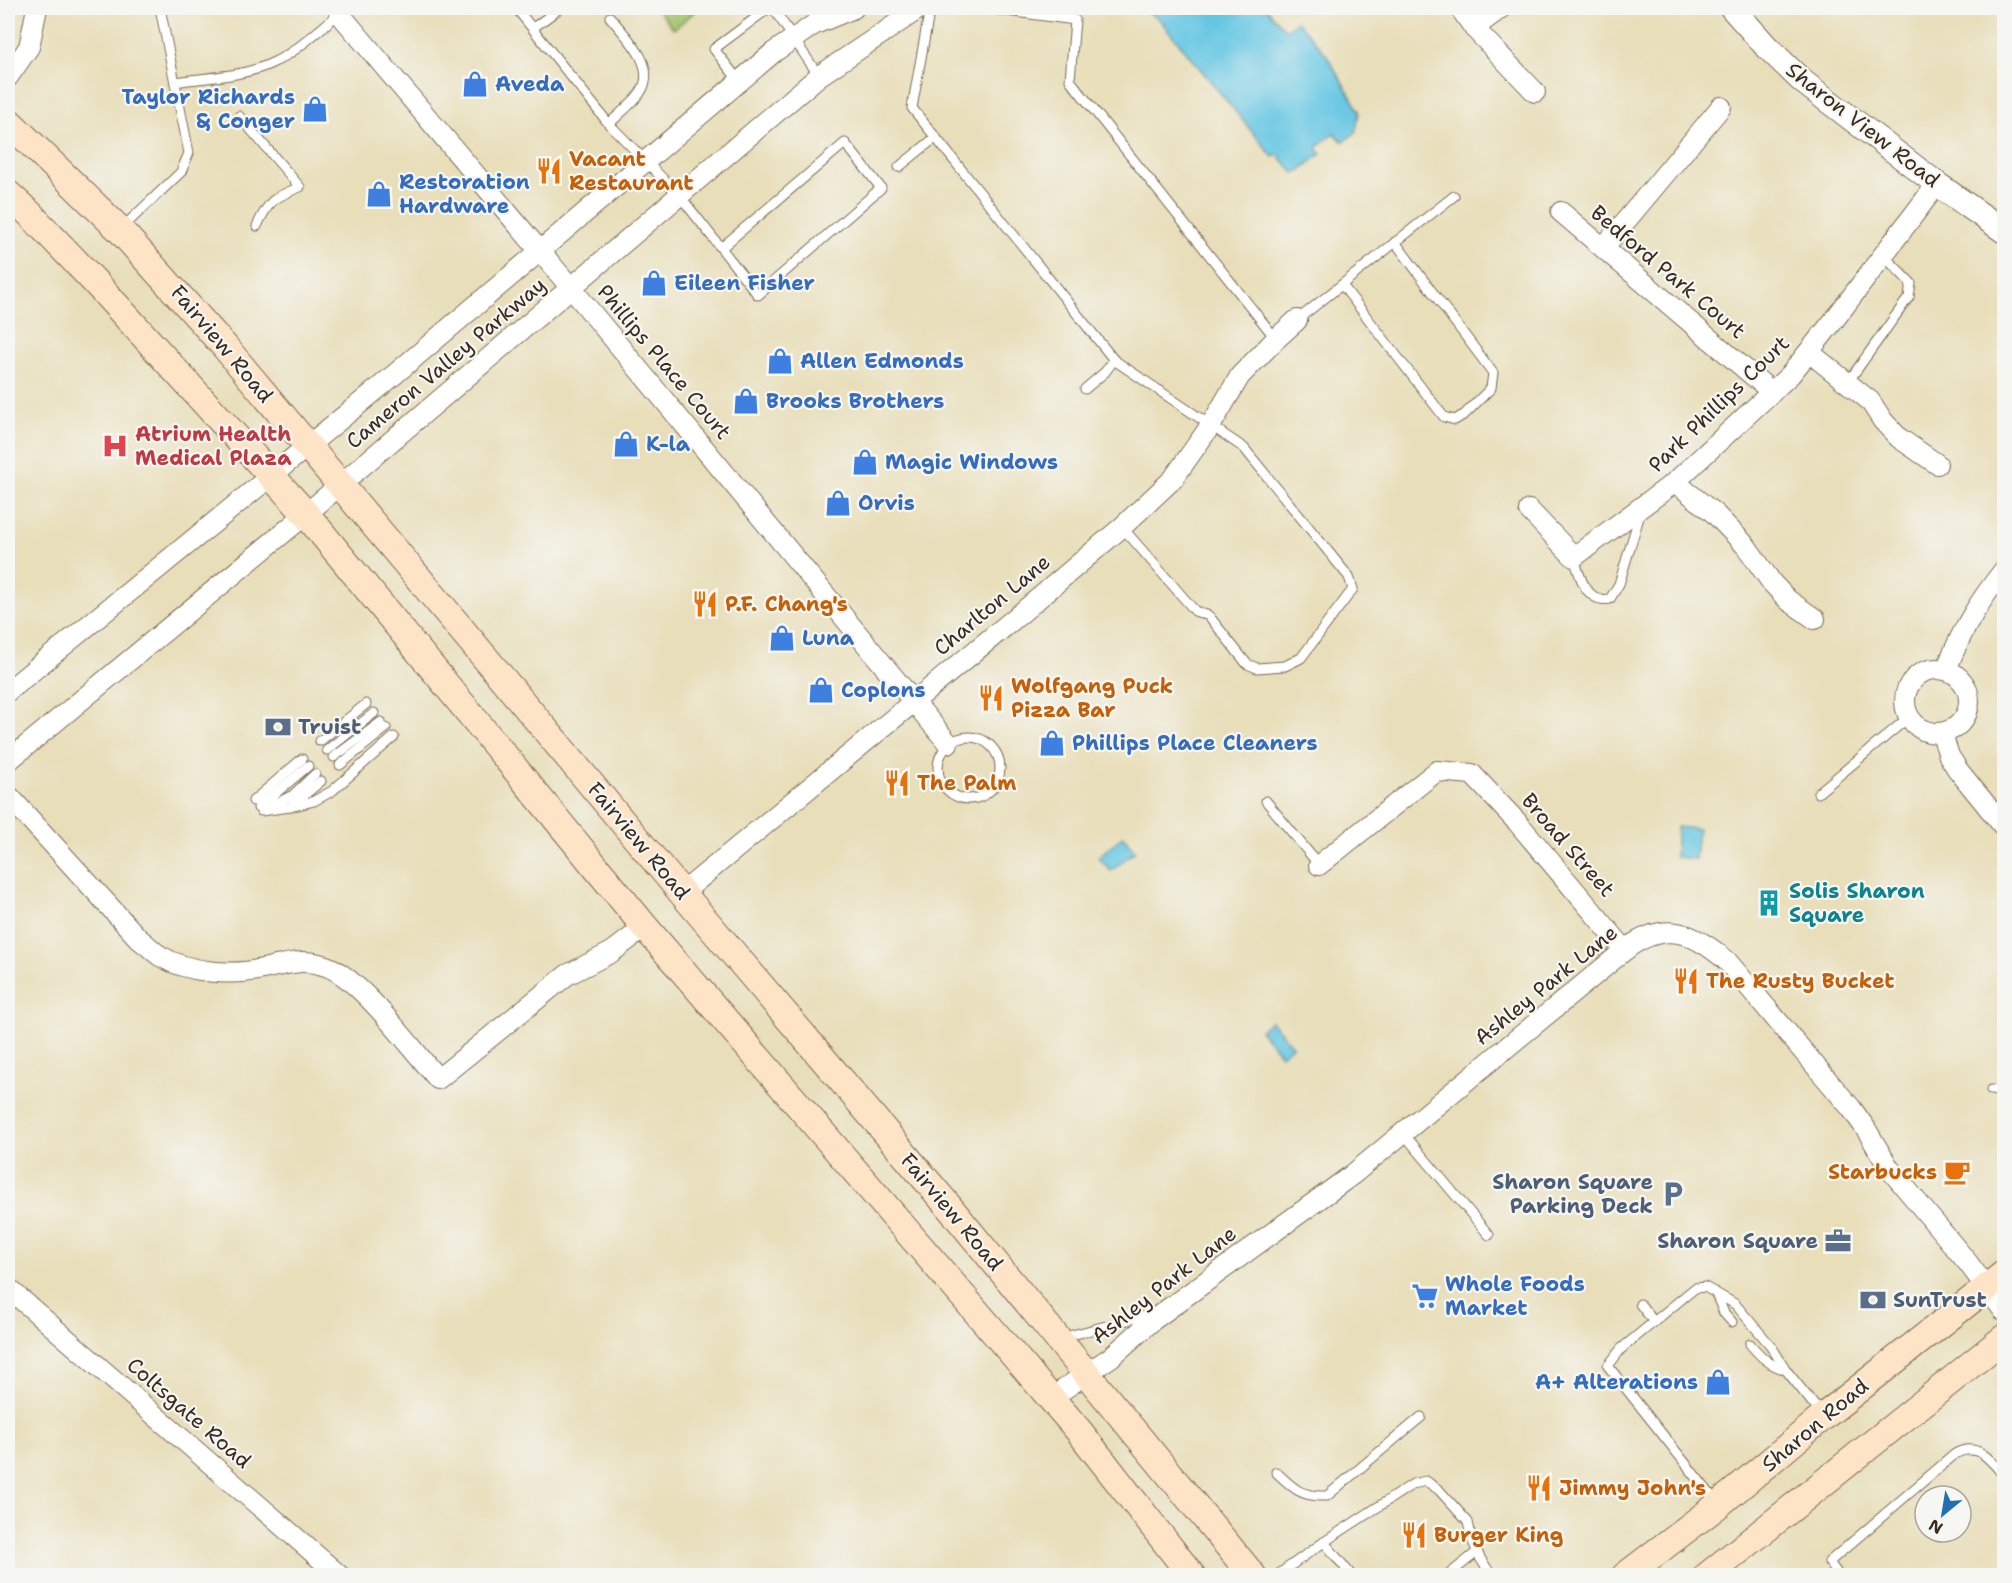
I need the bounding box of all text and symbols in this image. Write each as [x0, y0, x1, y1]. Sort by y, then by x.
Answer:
street label: Sharon View Road [1780, 56, 1946, 194]
shop icon: Aveda [460, 69, 490, 99]
place label: Aveda [495, 70, 565, 98]
place label: Taylor Richards & Conger [121, 83, 295, 135]
shop icon: Taylor Richards & Conger [300, 94, 330, 124]
place label: Vacant Restaurant [569, 145, 693, 197]
restaurant icon: Vacant Restaurant [534, 156, 564, 186]
place label: Restoration Hardware [399, 168, 530, 220]
shop icon: Restoration Hardware [364, 179, 394, 209]
street label: Bedford Park Court [1585, 199, 1751, 345]
shop icon: Eileen Fisher [639, 268, 669, 298]
place label: Eileen Fisher [674, 269, 815, 297]
street label: Cameron Valley Parkway [340, 271, 552, 455]
street label: Fairview Road [164, 279, 280, 409]
street label: Phillips Place Court [591, 279, 737, 445]
street label: Park Phillips Court [1642, 329, 1796, 479]
shop icon: Allen Edmonds [765, 346, 795, 376]
place label: Allen Edmonds [800, 347, 964, 375]
shop icon: Brooks Brothers [731, 386, 761, 416]
place label: Brooks Brothers [766, 387, 944, 415]
place label: Atrium Health Medical Plaza [135, 420, 292, 472]
shop icon: K-la [611, 429, 641, 459]
place label: K-la [646, 430, 691, 458]
hospital icon: Atrium Health Medical Plaza [100, 431, 130, 461]
shop icon: Magic Windows [850, 447, 880, 477]
place label: Magic Windows [885, 448, 1058, 476]
shop icon: Orvis [823, 488, 853, 518]
place label: Orvis [858, 489, 915, 517]
street label: Charlton Lane [928, 548, 1056, 662]
restaurant icon: P.F. Chang's [690, 589, 720, 619]
place label: P.F. Chang's [725, 590, 848, 618]
shop icon: Luna [767, 623, 797, 653]
place label: Luna [802, 624, 855, 652]
place label: Wolfgang Puck Pizza Bar [1011, 672, 1173, 724]
shop icon: Coplons [806, 675, 836, 705]
place label: Coplons [841, 676, 926, 704]
restaurant icon: Wolfgang Puck Pizza Bar [976, 683, 1006, 713]
bank icon: Truist [263, 712, 293, 742]
place label: Truist [298, 713, 361, 741]
shop icon: Phillips Place Cleaners [1037, 728, 1067, 758]
place label: Phillips Place Cleaners [1072, 729, 1318, 757]
restaurant icon: The Palm [882, 768, 912, 798]
place label: The Palm [917, 769, 1016, 797]
street label: Fairview Road [581, 776, 697, 906]
street label: Broad Street [1515, 787, 1621, 903]
place label: Solis Sharon Square [1789, 877, 1925, 929]
building icon: Solis Sharon Square [1754, 888, 1784, 918]
street label: Ashley Park Lane [1469, 919, 1623, 1051]
restaurant icon: The Rusty Bucket [1671, 966, 1701, 996]
place label: The Rusty Bucket [1706, 967, 1895, 995]
street label: Fairview Road [894, 1147, 1010, 1277]
cafe icon: Starbucks [1942, 1157, 1972, 1187]
place label: Starbucks [1828, 1158, 1937, 1186]
place label: Sharon Square Parking Deck [1492, 1168, 1653, 1220]
parking icon: Sharon Square Parking Deck [1658, 1179, 1688, 1209]
street label: Ashley Park Lane [1086, 1220, 1242, 1350]
office icon: Sharon Square [1823, 1226, 1853, 1256]
place label: Sharon Square [1657, 1227, 1818, 1255]
place label: Whole Foods Market [1445, 1270, 1585, 1322]
supermarket icon: Whole Foods Market [1410, 1281, 1440, 1311]
bank icon: SunTrust [1858, 1285, 1888, 1315]
place label: SunTrust [1893, 1286, 1987, 1314]
street label: Coltsgate Road [121, 1351, 257, 1475]
shop icon: A+ Alterations [1703, 1367, 1733, 1397]
place label: A+ Alterations [1535, 1368, 1698, 1396]
street label: Sharon Road [1756, 1372, 1874, 1478]
restaurant icon: Jimmy John's [1524, 1473, 1554, 1503]
place label: Jimmy John's [1559, 1474, 1706, 1502]
north arrow [1913, 1484, 1973, 1544]
text: N [1925, 1514, 1946, 1539]
restaurant icon: Burger King [1399, 1520, 1429, 1550]
place label: Burger King [1434, 1521, 1563, 1549]

